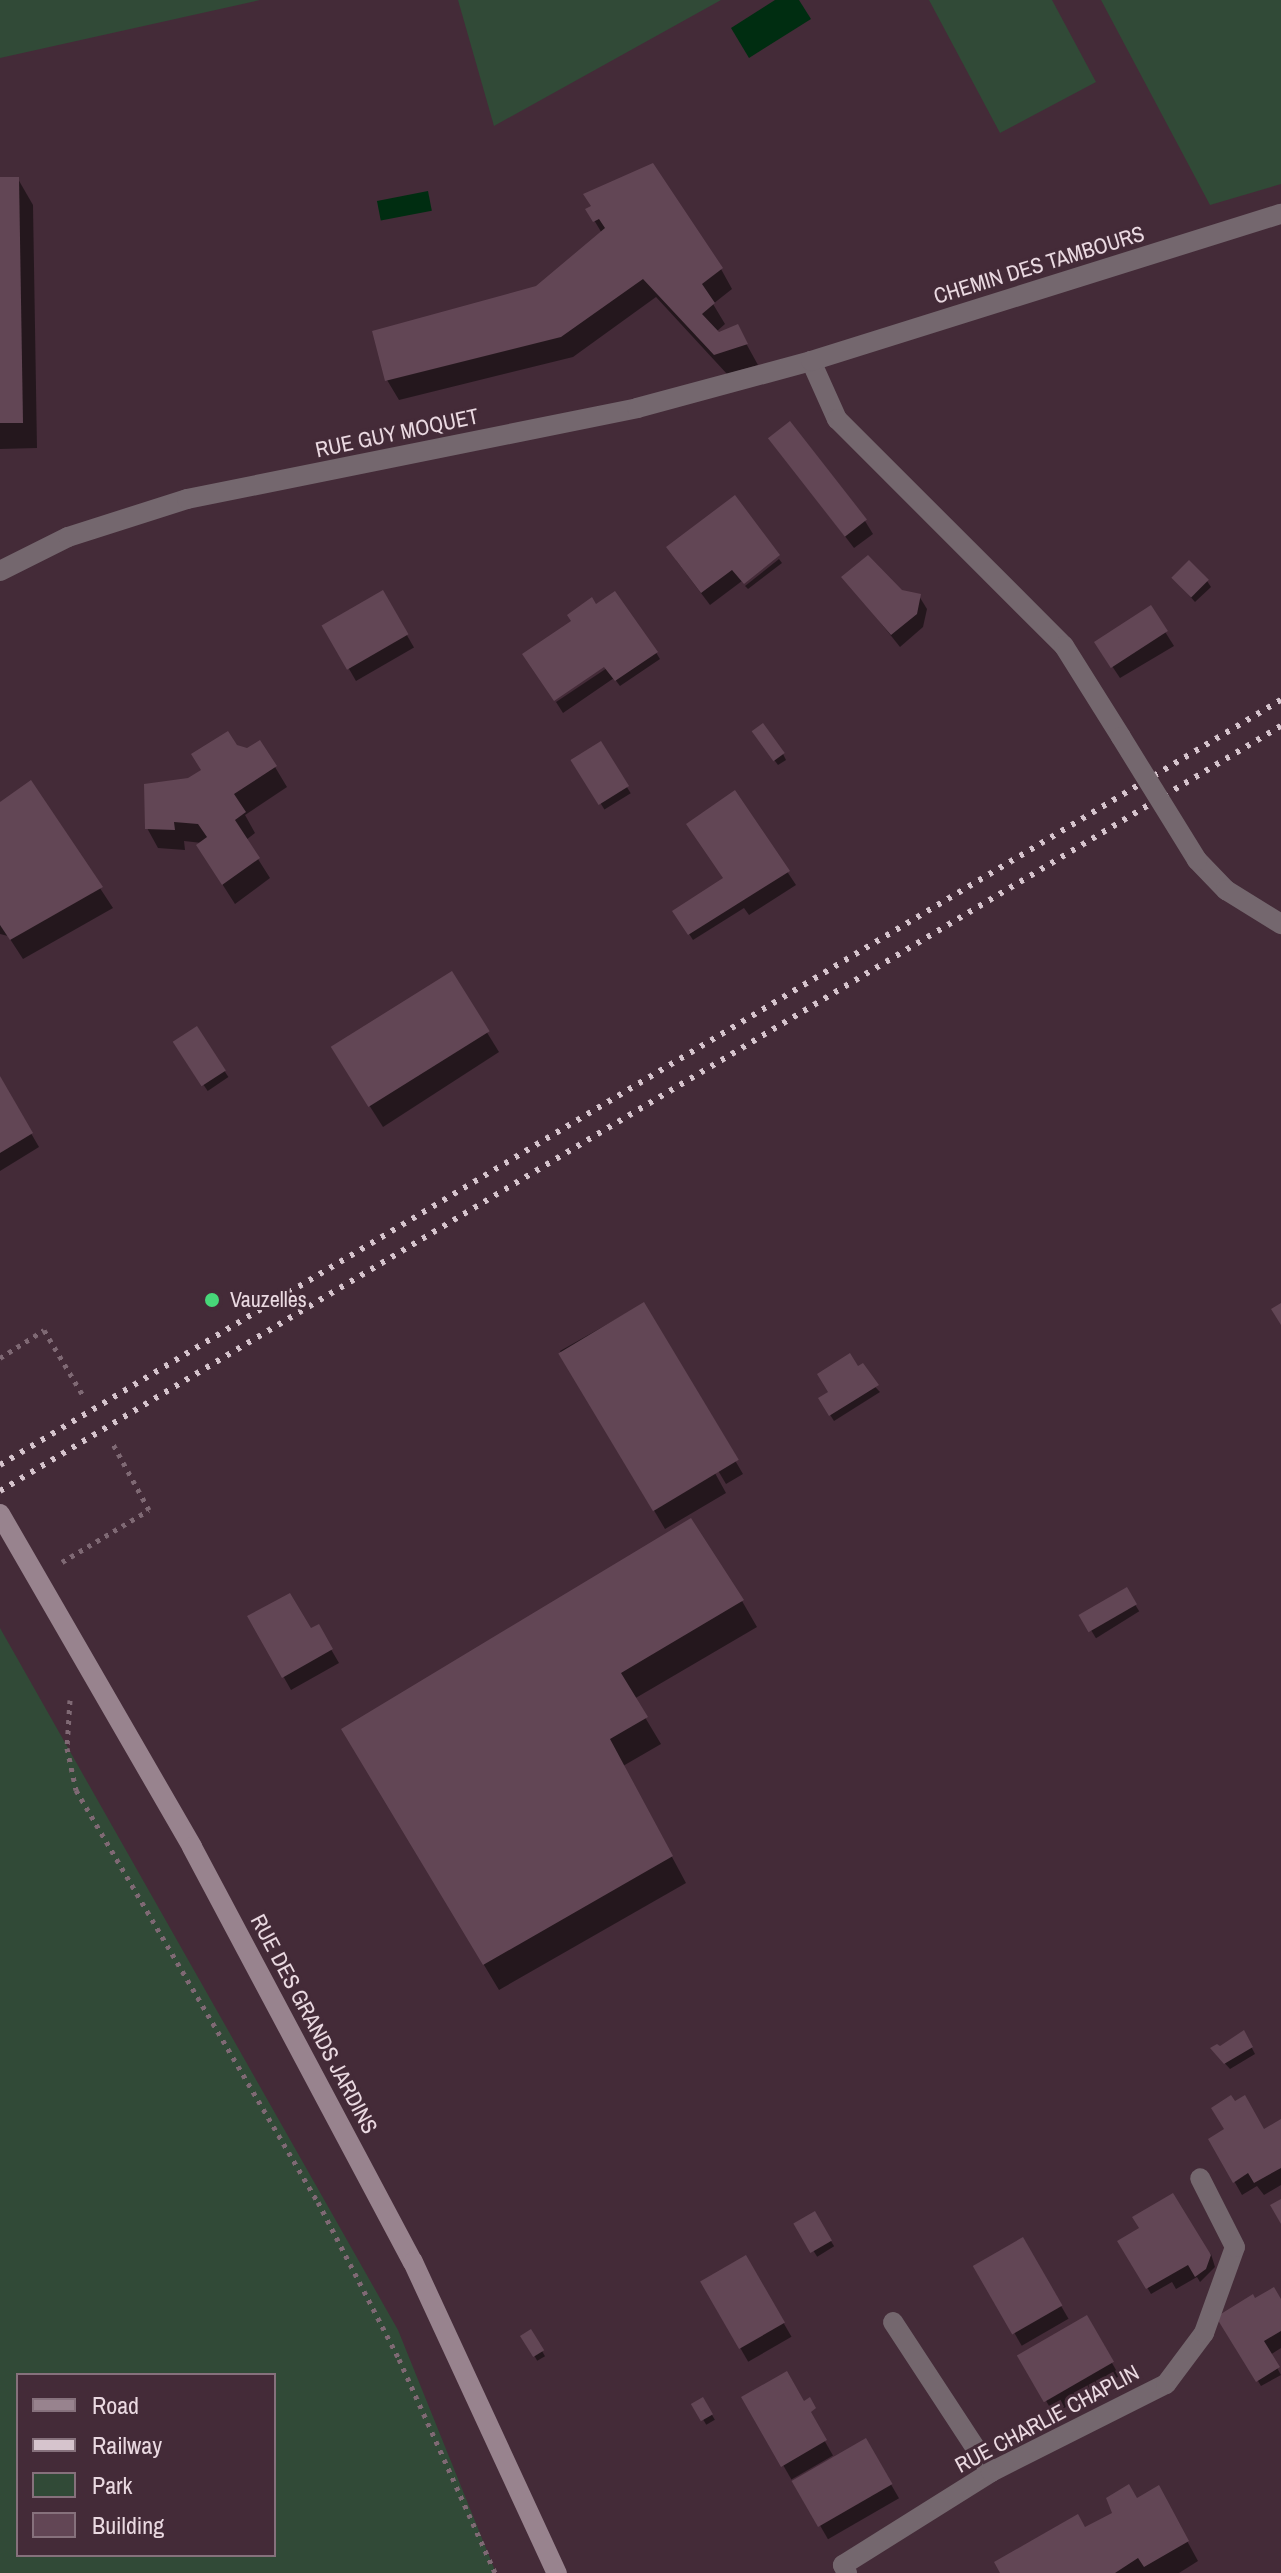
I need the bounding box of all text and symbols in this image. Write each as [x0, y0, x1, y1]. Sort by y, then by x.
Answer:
street label: CHEMIN DES TAMBOURS [930, 220, 1148, 310]
street label: RUE GUY MOQUET [313, 403, 481, 463]
place label: Vauzelles [230, 1287, 307, 1313]
marker: Vauzelles [201, 1289, 223, 1311]
street label: RUE DES GRANDS JARDINS [245, 1910, 383, 2138]
street label: RUE CHARLIE CHAPLIN [951, 2359, 1143, 2479]
legend [16, 2373, 276, 2557]
text: Road [92, 2389, 139, 2421]
text: Railway [92, 2429, 162, 2461]
text: Park [92, 2469, 132, 2501]
text: Building [92, 2509, 164, 2541]

